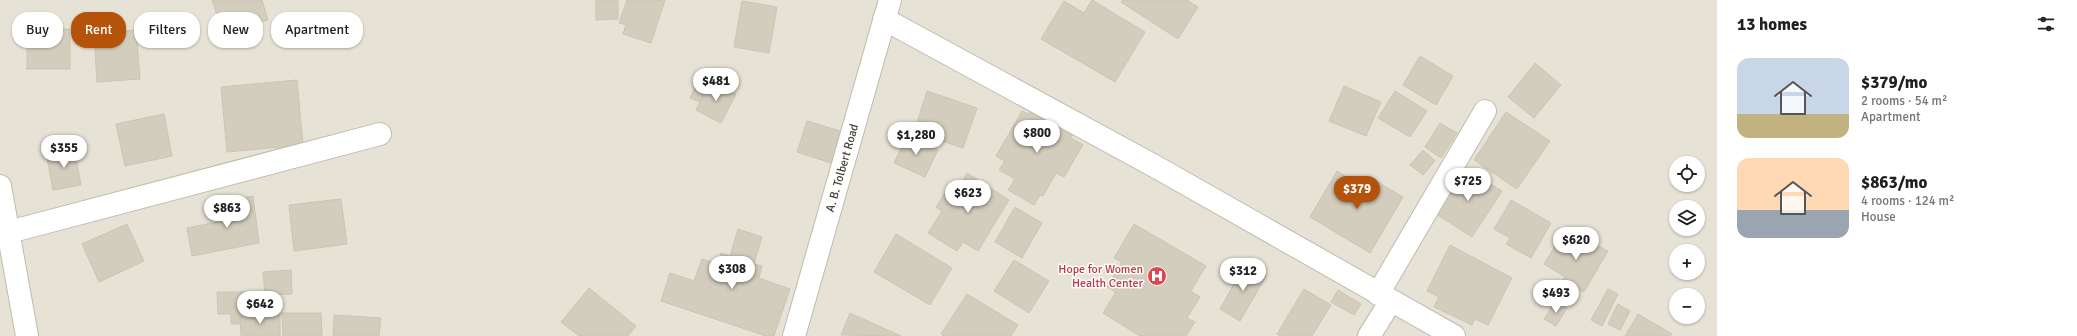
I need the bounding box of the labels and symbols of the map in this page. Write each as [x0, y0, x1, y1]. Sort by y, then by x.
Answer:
pin: $481 [692, 68, 740, 102]
pin: $800 [1013, 120, 1061, 154]
street label: A. B. Tolbert Road [823, 122, 862, 214]
pin: $1,280 [883, 122, 949, 156]
pin: $355 [40, 135, 88, 169]
pin: $725 [1444, 168, 1492, 202]
pin: $379 [1333, 176, 1381, 210]
pin: $623 [944, 180, 992, 214]
pin: $863 [203, 195, 251, 229]
pin: $620 [1552, 227, 1600, 261]
pin: $308 [708, 256, 756, 290]
pin: $312 [1219, 258, 1267, 292]
place label: Hope for Women Health Center [1058, 262, 1144, 291]
hospital icon: Hope for Women Health Center [1146, 265, 1168, 287]
pin: $493 [1532, 280, 1580, 314]
pin: $642 [236, 291, 284, 325]

